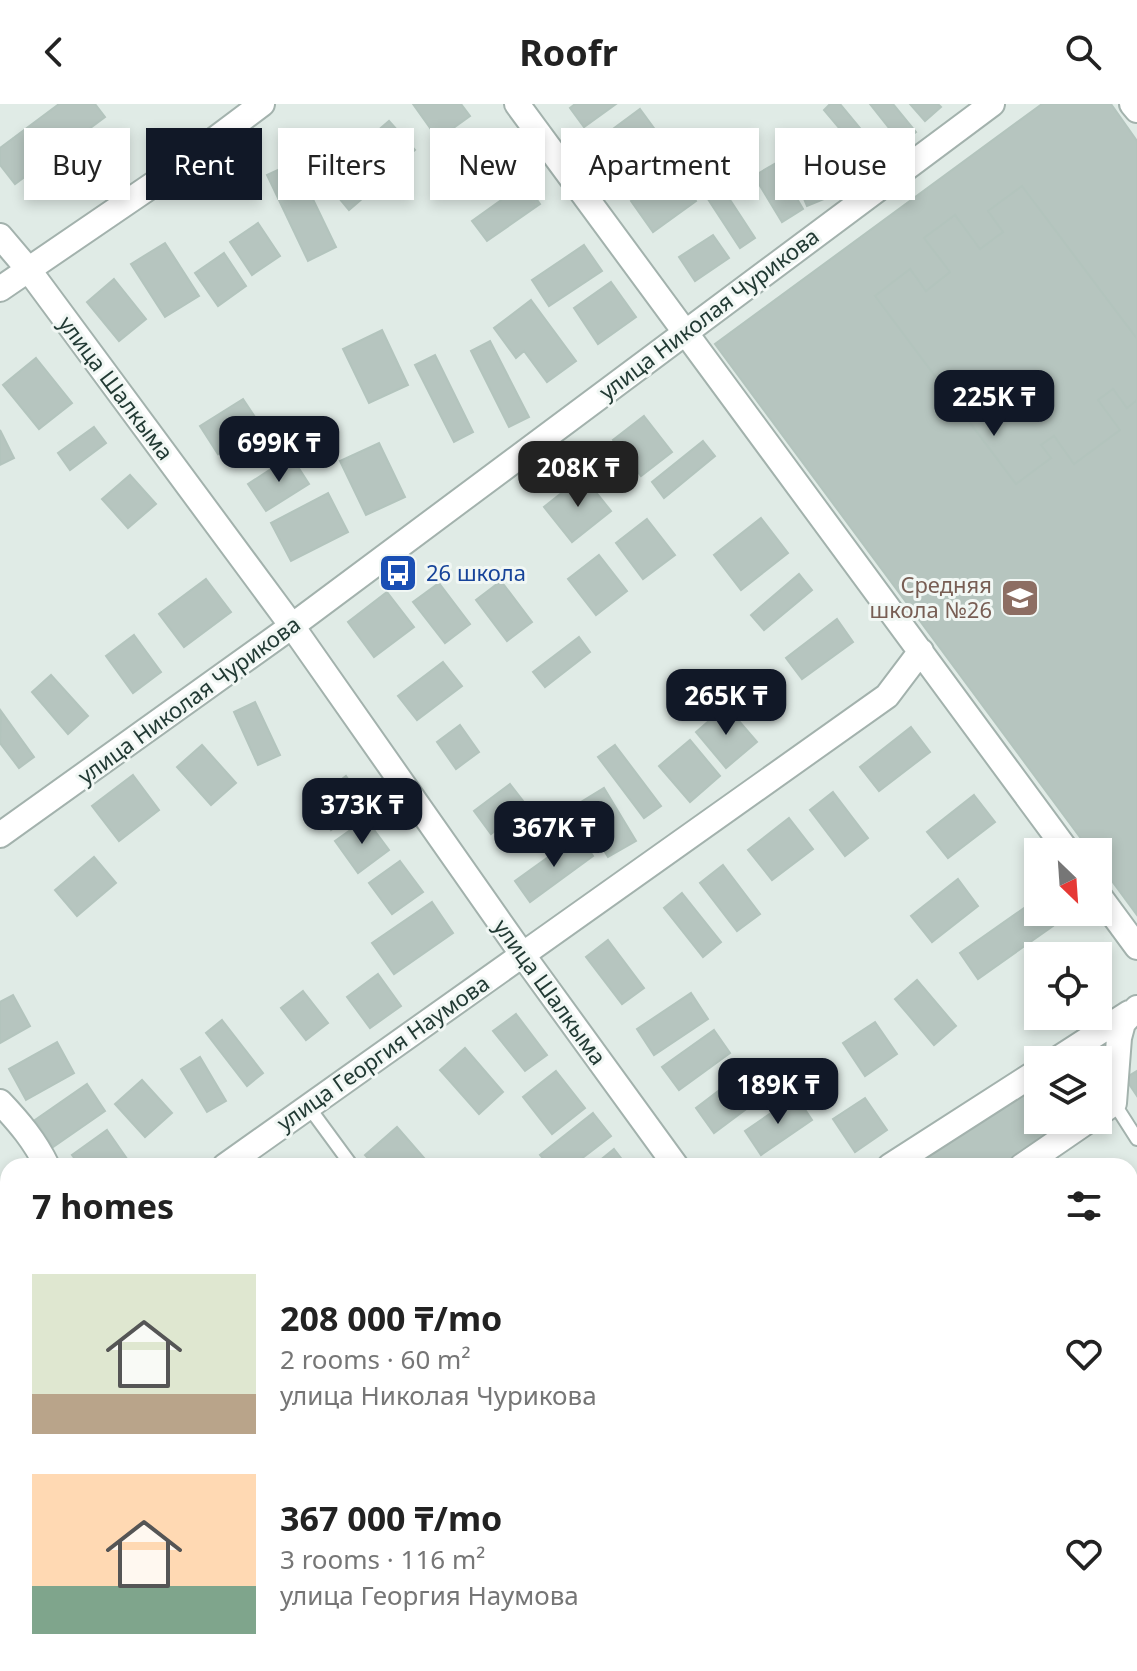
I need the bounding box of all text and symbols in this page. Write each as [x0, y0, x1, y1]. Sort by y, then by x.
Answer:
text: Roofr [519, 28, 618, 77]
icon: back [32, 30, 76, 74]
icon: search [1061, 30, 1105, 74]
chip: Buy [24, 128, 130, 200]
chip: Rent [146, 128, 262, 200]
chip: Filters [278, 128, 414, 200]
chip: New [430, 128, 545, 200]
chip: Apartment [561, 128, 759, 200]
chip: House [775, 128, 915, 200]
street label: улица Николая Чурикова [592, 221, 824, 406]
street label: улица Шалкыма [53, 309, 181, 466]
pin: 225K ₸ [929, 370, 1059, 438]
text: 225K ₸ [952, 378, 1036, 414]
pin: 699K ₸ [214, 416, 344, 484]
text: 699K ₸ [237, 424, 321, 460]
pin: 208K ₸ [513, 441, 643, 509]
text: 208K ₸ [536, 449, 620, 485]
bus stop icon: 26 школа [377, 552, 419, 594]
place label: 26 школа [426, 557, 526, 587]
place label: Средняя школа №26 [870, 569, 992, 624]
school or university icon: Средняя школа №26 [999, 577, 1041, 619]
street label: улица Николая Чурикова [71, 608, 306, 790]
pin: 265K ₸ [661, 669, 791, 737]
text: 265K ₸ [684, 677, 768, 713]
pin: 373K ₸ [297, 778, 427, 846]
text: 373K ₸ [320, 786, 404, 822]
pin: 367K ₸ [489, 801, 619, 869]
text: 367K ₸ [512, 809, 596, 845]
north arrow [1024, 838, 1112, 926]
map controls [1024, 838, 1112, 1134]
street label: улица Шалкыма [488, 912, 614, 1070]
button: locate [1024, 942, 1112, 1030]
street label: улица Георгия Наумова [270, 967, 495, 1137]
button: layers [1024, 1046, 1112, 1134]
pin: 189K ₸ [713, 1058, 843, 1126]
text: 189K ₸ [736, 1066, 820, 1102]
text: 7 homes [32, 1183, 174, 1229]
icon: filters [1062, 1184, 1106, 1228]
text: 208 000 ₸/mo [280, 1295, 502, 1341]
icon: home [96, 1306, 192, 1402]
icon: heart [1062, 1332, 1106, 1376]
text: 2 rooms · 60 m² [280, 1341, 470, 1377]
text: улица Николая Чурикова [280, 1377, 597, 1413]
text: 367 000 ₸/mo [280, 1495, 502, 1541]
icon: home [96, 1506, 192, 1602]
icon: heart [1062, 1532, 1106, 1576]
text: 3 rooms · 116 m² [280, 1541, 485, 1577]
text: улица Георгия Наумова [280, 1577, 579, 1613]

